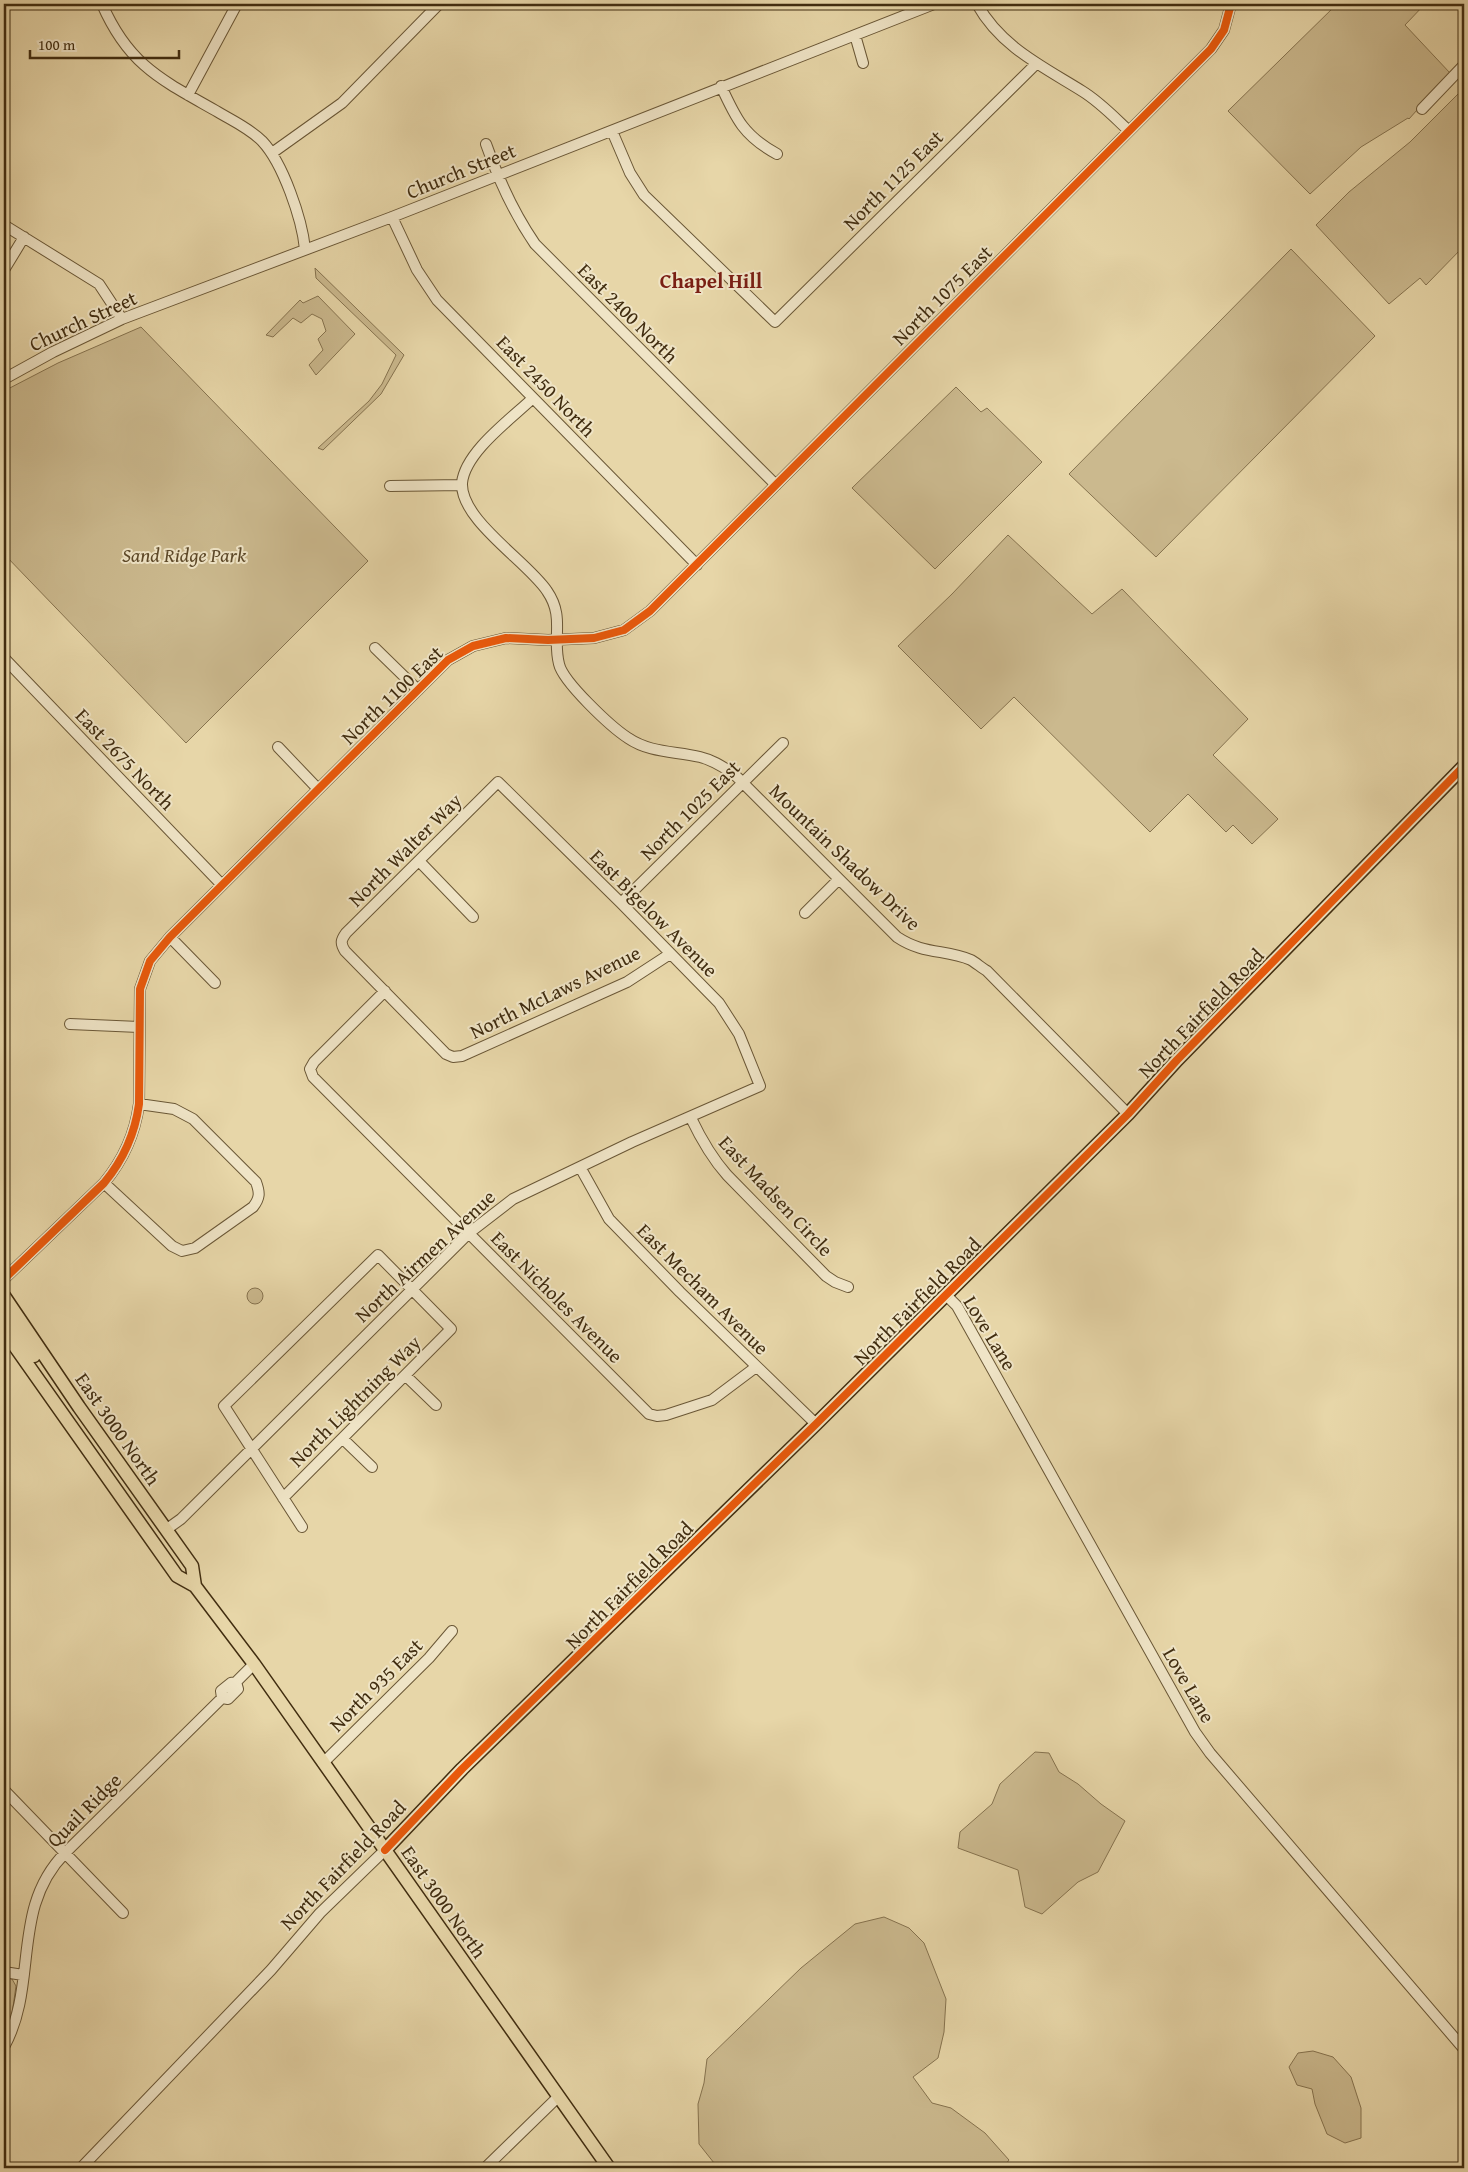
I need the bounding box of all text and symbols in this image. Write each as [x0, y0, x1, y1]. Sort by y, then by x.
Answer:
scale bar [30, 28, 179, 60]
text: 100 m [38, 34, 76, 55]
street label: North 1125 East [836, 123, 949, 236]
street label: Church Street [402, 135, 520, 206]
street label: North 1075 East [885, 238, 998, 351]
street label: East 2400 North [572, 256, 685, 369]
district label: Chapel Hill [660, 265, 763, 296]
street label: Church Street [24, 283, 141, 358]
street label: East 2450 North [490, 328, 603, 443]
park label: Sand Ridge Park [122, 540, 247, 569]
street label: North 1100 East [334, 638, 449, 751]
street label: East 2675 North [69, 701, 182, 816]
street label: North 1025 East [633, 753, 746, 866]
street label: Mountain Shadow Drive [763, 776, 928, 937]
street label: North Walter Way [341, 786, 468, 913]
street label: East Bigelow Avenue [584, 842, 725, 983]
street label: North McLaws Avenue [465, 938, 645, 1045]
street label: North Fairfield Road [1131, 941, 1270, 1084]
street label: East Madsen Circle [712, 1129, 840, 1263]
street label: North Airmen Avenue [348, 1183, 501, 1329]
street label: East Mecham Avenue [631, 1216, 776, 1361]
street label: East Nicholes Avenue [485, 1224, 630, 1369]
street label: North Fairfield Road [846, 1230, 987, 1371]
street label: Love Lane [957, 1290, 1024, 1376]
street label: North Lightning Way [282, 1328, 427, 1473]
street label: East 3000 North [69, 1366, 168, 1491]
street label: North Fairfield Road [558, 1514, 699, 1655]
street label: North 935 East [322, 1631, 429, 1738]
street label: Love Lane [1156, 1642, 1223, 1728]
street label: Quail Ridge [40, 1766, 128, 1854]
street label: North Fairfield Road [273, 1793, 412, 1936]
street label: East 3000 North [395, 1839, 494, 1964]

